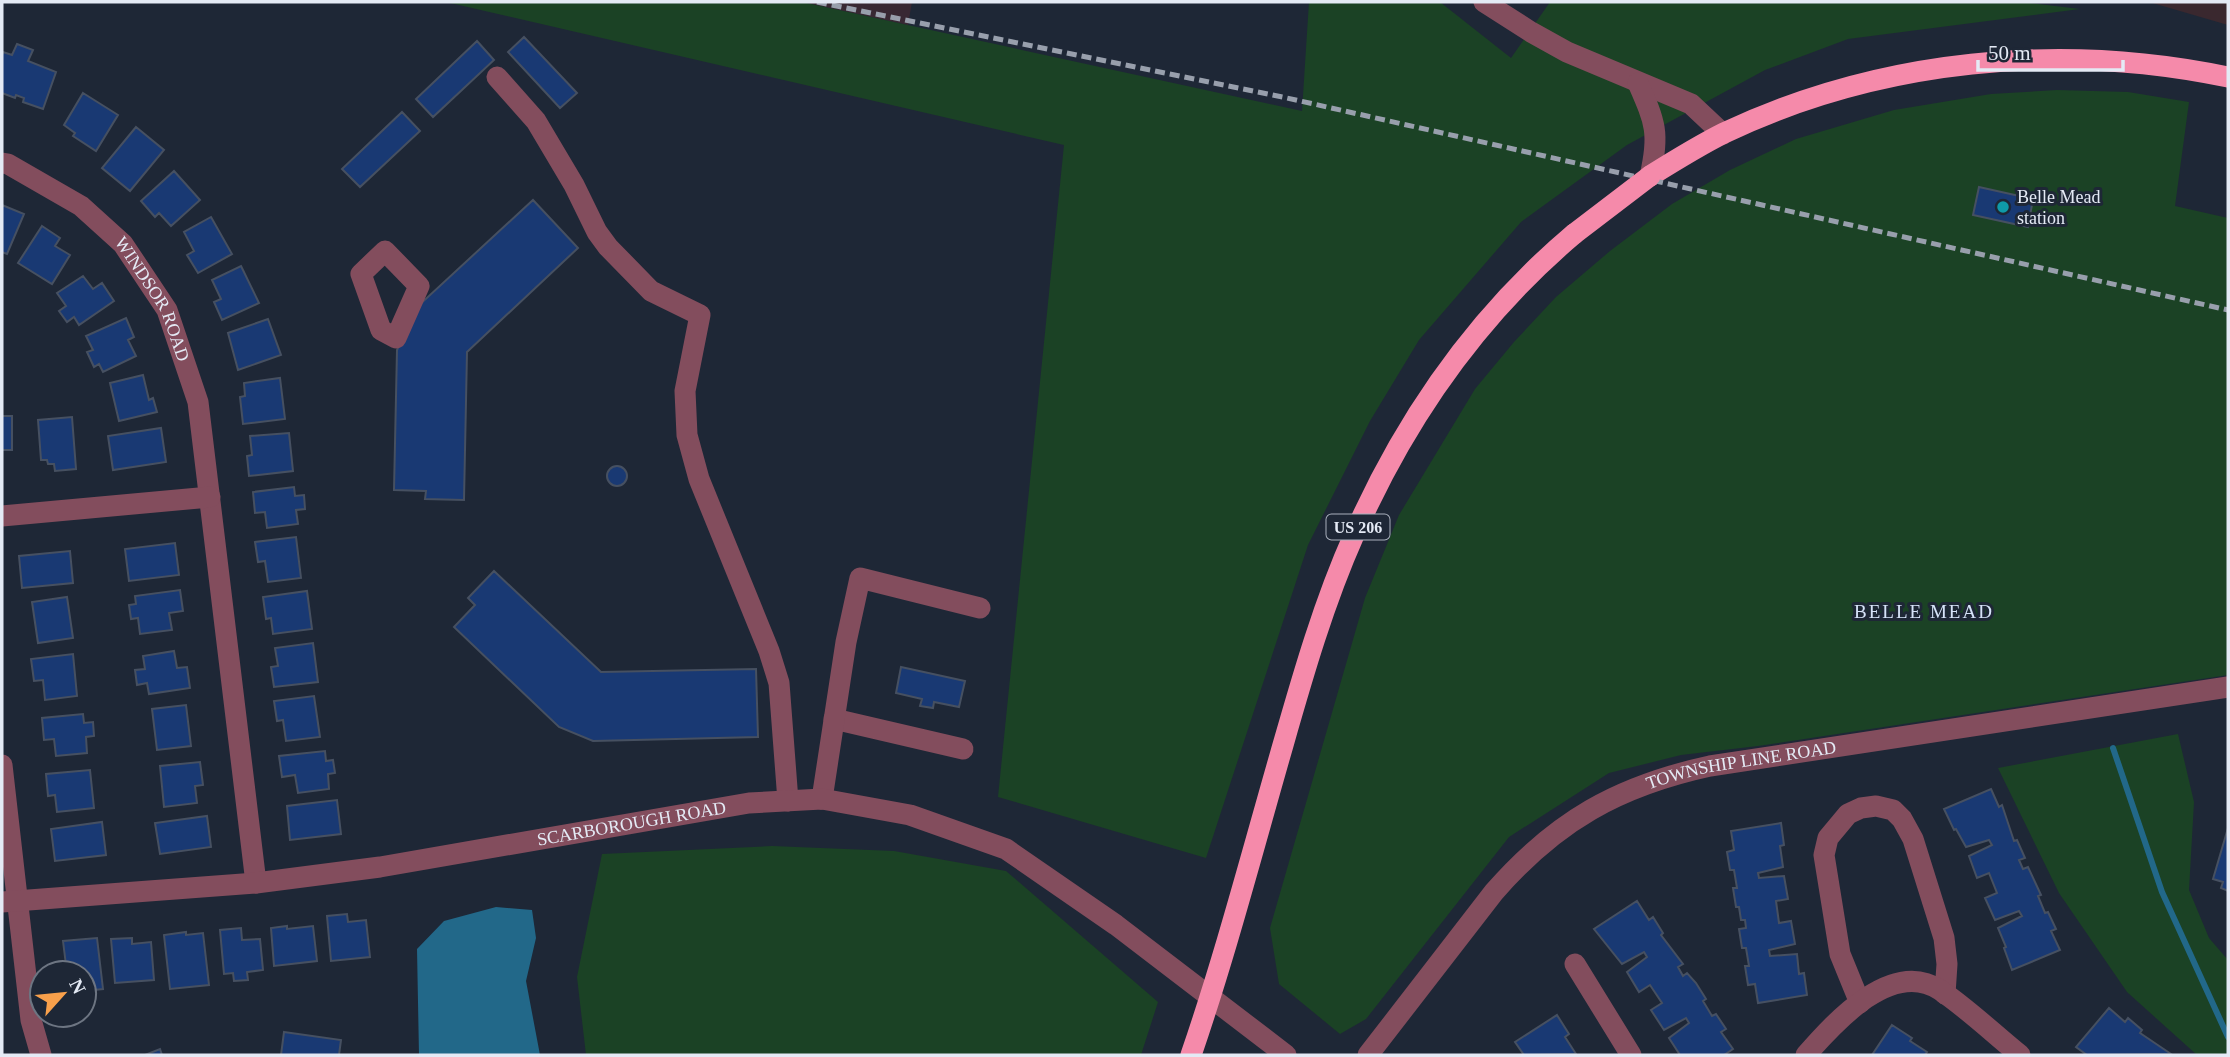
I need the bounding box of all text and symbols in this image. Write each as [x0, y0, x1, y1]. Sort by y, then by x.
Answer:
scale bar [1978, 28, 2123, 72]
text: 50 m [1988, 41, 2031, 65]
place label: Belle Mead station [2017, 187, 2100, 228]
marker: Belle Mead station [1995, 199, 2011, 215]
street label: WINDSOR ROAD [111, 233, 194, 364]
road number: US 206 [1326, 514, 1390, 540]
district label: BELLE MEAD [1854, 601, 1994, 622]
street label: TOWNSHIP LINE ROAD [1644, 737, 1838, 793]
street label: SCARBOROUGH ROAD [535, 797, 728, 850]
north arrow [28, 959, 98, 1029]
text: N [65, 976, 90, 998]

